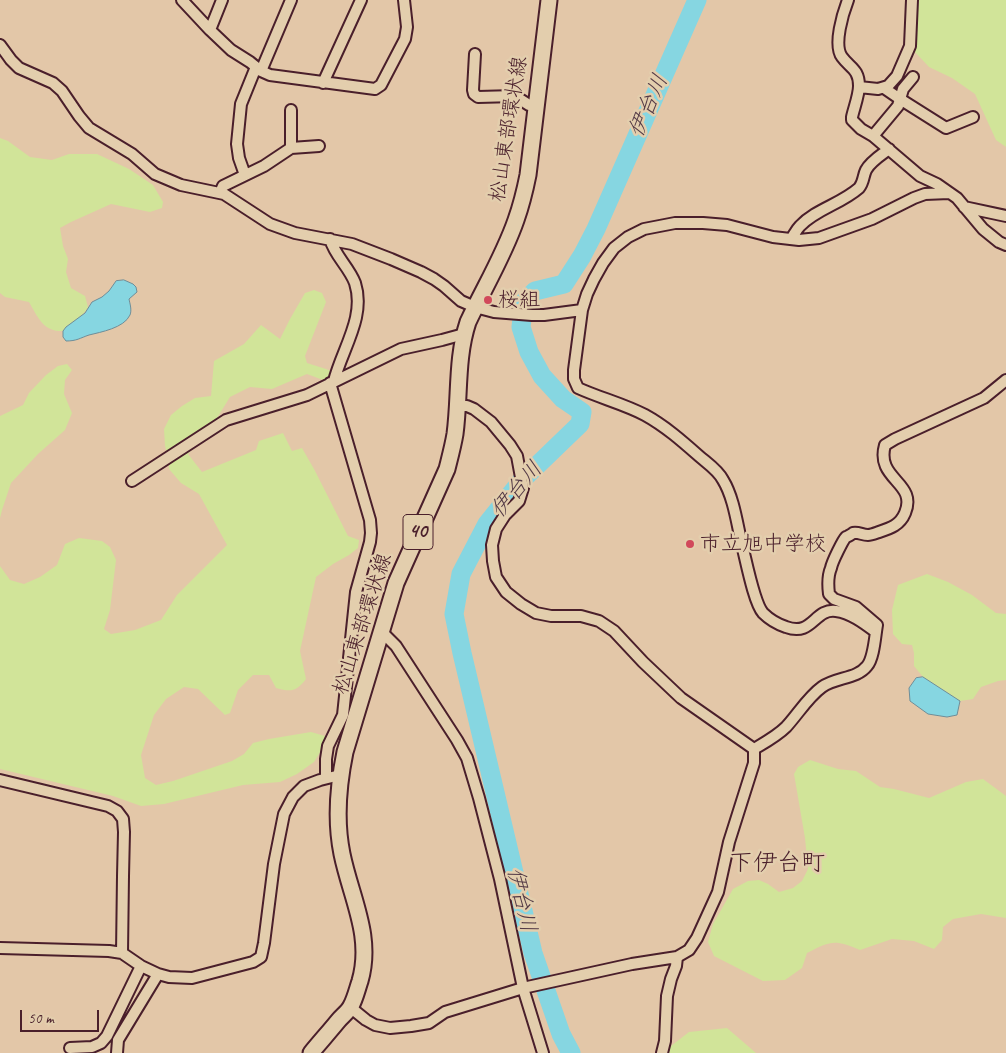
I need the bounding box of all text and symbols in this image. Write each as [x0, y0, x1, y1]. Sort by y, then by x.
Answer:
street label: 松山東部環状線 [485, 54, 533, 204]
water label: 伊台川 [624, 70, 674, 142]
place label: 桜組 [498, 287, 540, 313]
marker: 桜組 [482, 294, 494, 306]
water label: 伊台川 [485, 456, 549, 524]
road number: 40 [403, 514, 433, 550]
place label: 市立旭中学校 [700, 531, 826, 557]
marker: 市立旭中学校 [684, 538, 696, 550]
street label: 松山東部環状線 [328, 550, 398, 698]
district label: 下伊台町 [729, 850, 825, 878]
water label: 伊台川 [501, 865, 541, 935]
scale bar [22, 1000, 101, 1032]
text: 50 m [28, 1009, 54, 1028]

